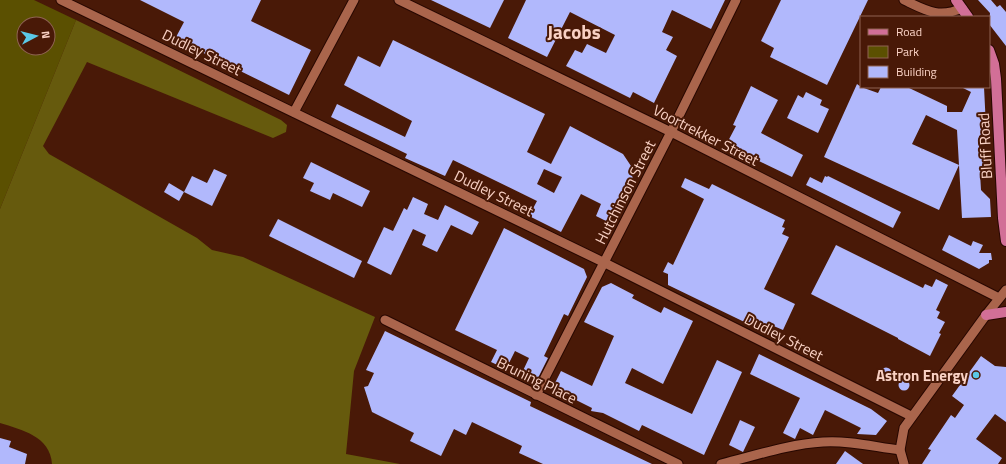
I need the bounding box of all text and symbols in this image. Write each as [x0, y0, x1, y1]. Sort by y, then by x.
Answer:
north arrow [16, 16, 56, 56]
legend [860, 16, 990, 88]
district label: Jacobs [547, 17, 601, 46]
text: Road [896, 22, 922, 41]
street label: Dudley Street [158, 23, 246, 81]
text: N [38, 30, 54, 40]
text: Park [896, 42, 919, 61]
text: Building [896, 62, 937, 81]
street label: Voortrekker Street [649, 98, 764, 172]
street label: Bluff Road [972, 112, 998, 180]
street label: Hutchinson Street [589, 135, 662, 248]
street label: Dudley Street [450, 164, 538, 222]
street label: Dudley Street [741, 307, 828, 367]
street label: Bruning Place [493, 351, 581, 409]
place label: Astron Energy [876, 364, 968, 387]
marker: Astron Energy [971, 370, 981, 380]

